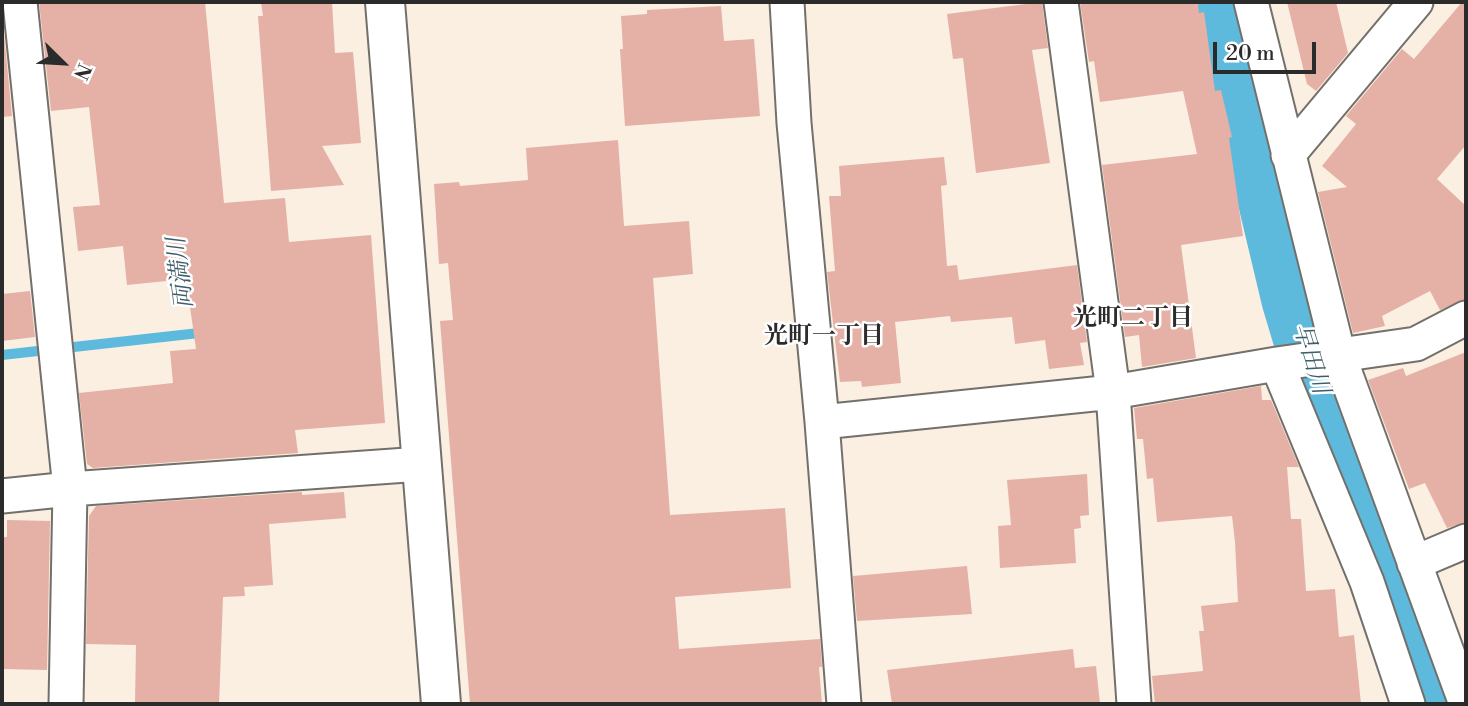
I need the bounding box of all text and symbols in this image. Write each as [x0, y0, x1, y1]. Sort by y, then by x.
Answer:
north arrow [28, 28, 98, 98]
scale bar [1216, 28, 1319, 72]
text: 20 m [1226, 41, 1275, 67]
text: N [68, 60, 96, 83]
water label: 両満川 [163, 236, 201, 310]
district label: 光町二丁目 [1073, 305, 1193, 333]
water label: 早田川 [1286, 320, 1334, 398]
district label: 光町一丁目 [764, 323, 884, 351]

